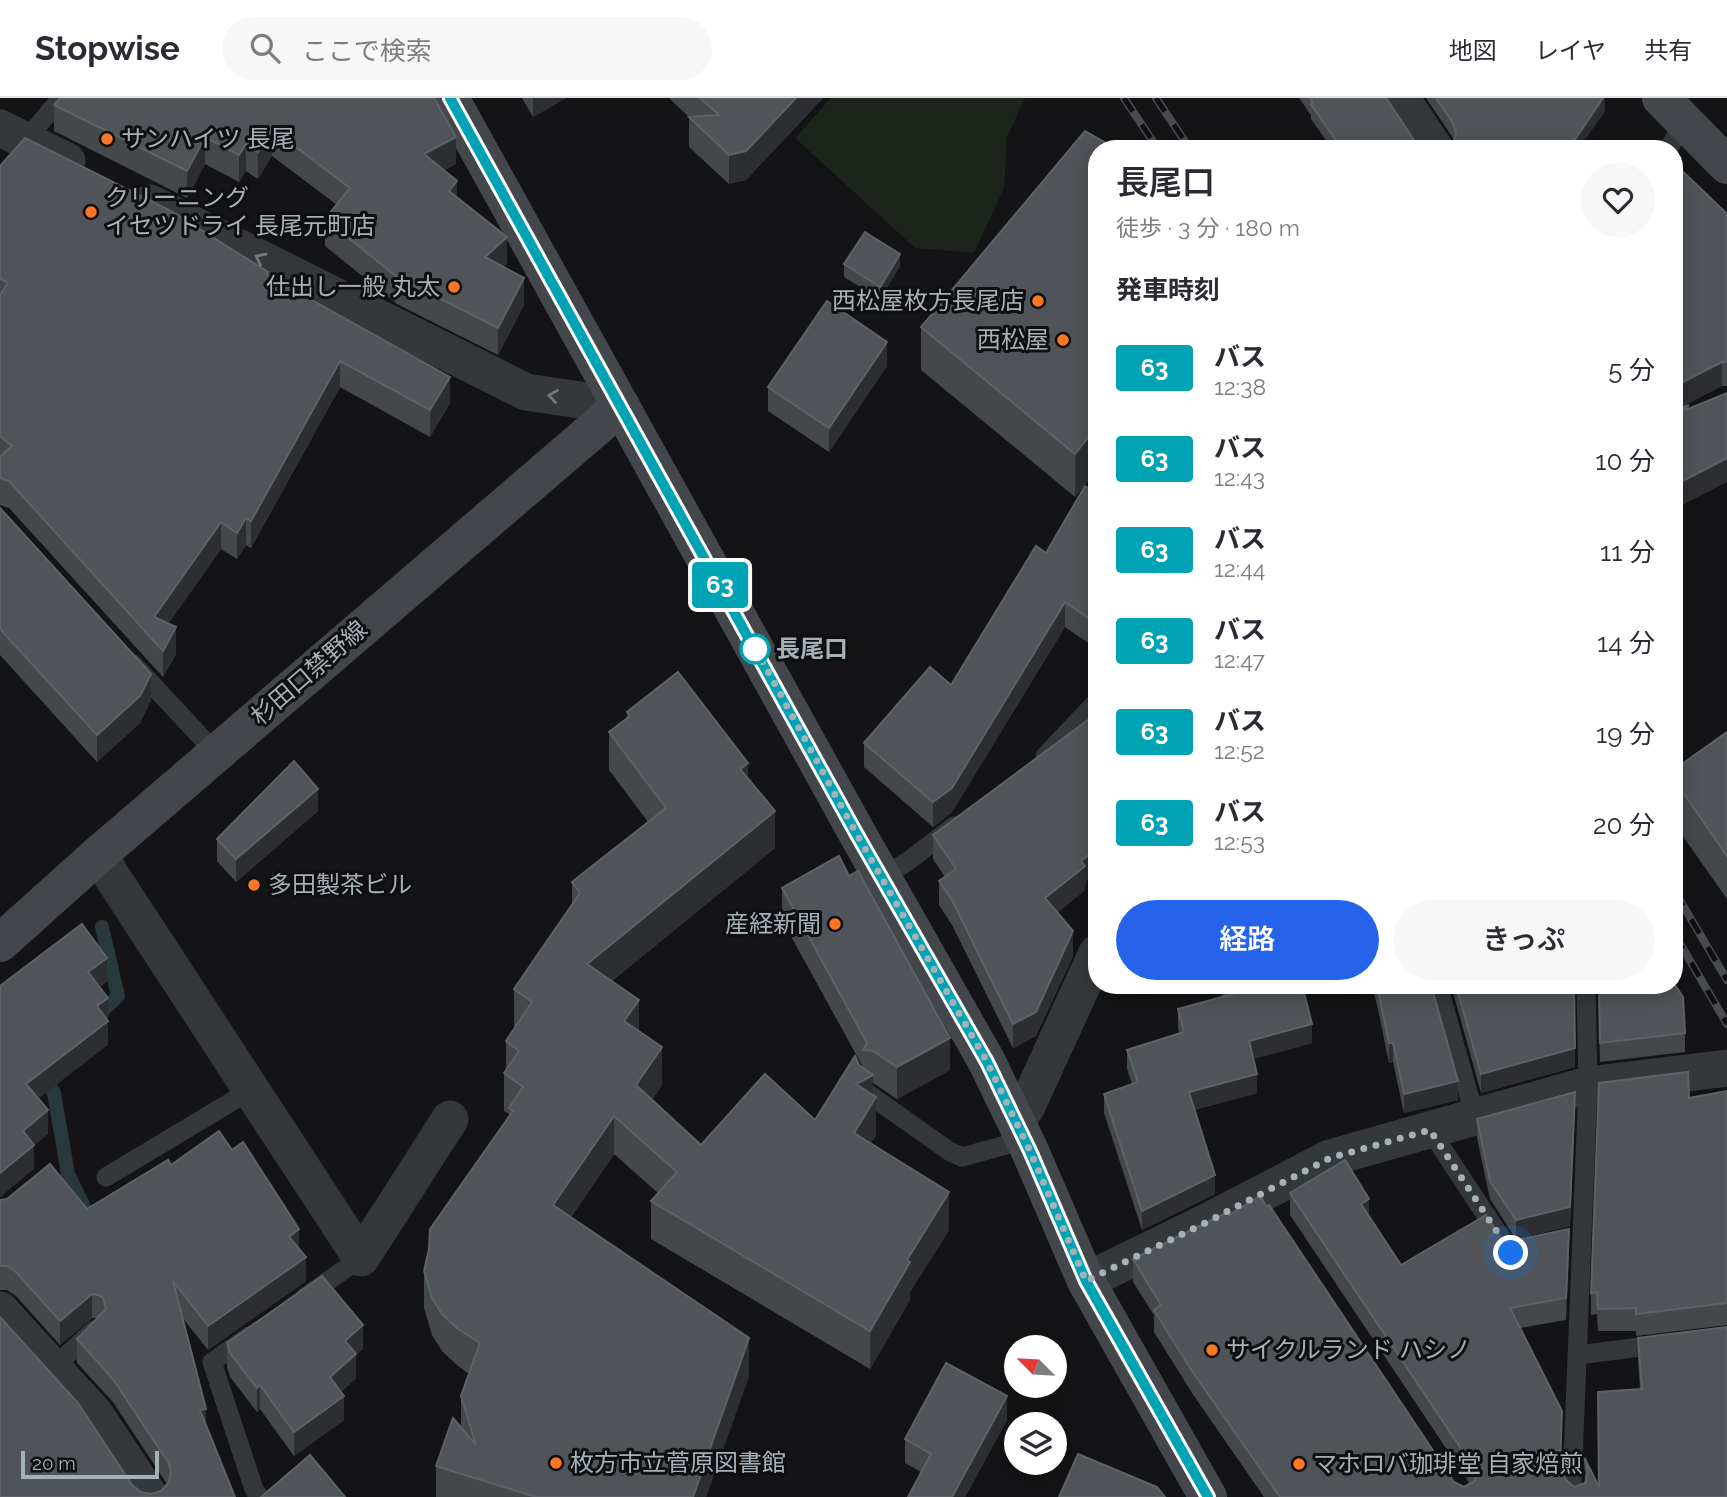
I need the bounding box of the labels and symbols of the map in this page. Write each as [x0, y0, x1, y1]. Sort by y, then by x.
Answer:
place label: サンハイツ 長尾 [121, 124, 295, 153]
marker: サンハイツ 長尾 [99, 131, 115, 147]
place label: クリーニング イセツドライ 長尾元町店 [105, 183, 375, 240]
marker: クリーニング イセツドライ 長尾元町店 [83, 204, 99, 220]
one-way arrow [255, 253, 267, 267]
place label: 仕出し一般 丸太 [266, 272, 440, 301]
marker: 仕出し一般 丸太 [446, 279, 462, 295]
place label: 西松屋枚方長尾店 [832, 286, 1024, 315]
marker: 西松屋枚方長尾店 [1030, 293, 1046, 309]
place label: 西松屋 [977, 325, 1049, 354]
marker: 西松屋 [1055, 332, 1071, 348]
one-way arrow [548, 389, 559, 404]
line badge: 63 [688, 562, 752, 608]
street label: 杉田口禁野線 [245, 614, 373, 731]
marker: 長尾口 [740, 634, 770, 664]
place label: 長尾口 [776, 634, 848, 663]
place label: 多田製茶ビル [268, 870, 412, 899]
marker: 多田製茶ビル [246, 877, 262, 893]
place label: 産経新聞 [725, 909, 821, 938]
marker: 産経新聞 [827, 916, 843, 932]
your location [1493, 1235, 1528, 1270]
north arrow [1004, 1335, 1068, 1398]
place label: サイクルランド ハシノ [1226, 1335, 1471, 1364]
marker: サイクルランド ハシノ [1204, 1342, 1220, 1358]
scale bar [21, 1448, 159, 1480]
place label: 枚方市立菅原図書館 [570, 1448, 786, 1477]
place label: マホロバ珈琲堂 自家焙煎 [1313, 1449, 1583, 1478]
marker: 枚方市立菅原図書館 [548, 1455, 564, 1471]
marker: マホロバ珈琲堂 自家焙煎 [1291, 1456, 1307, 1472]

